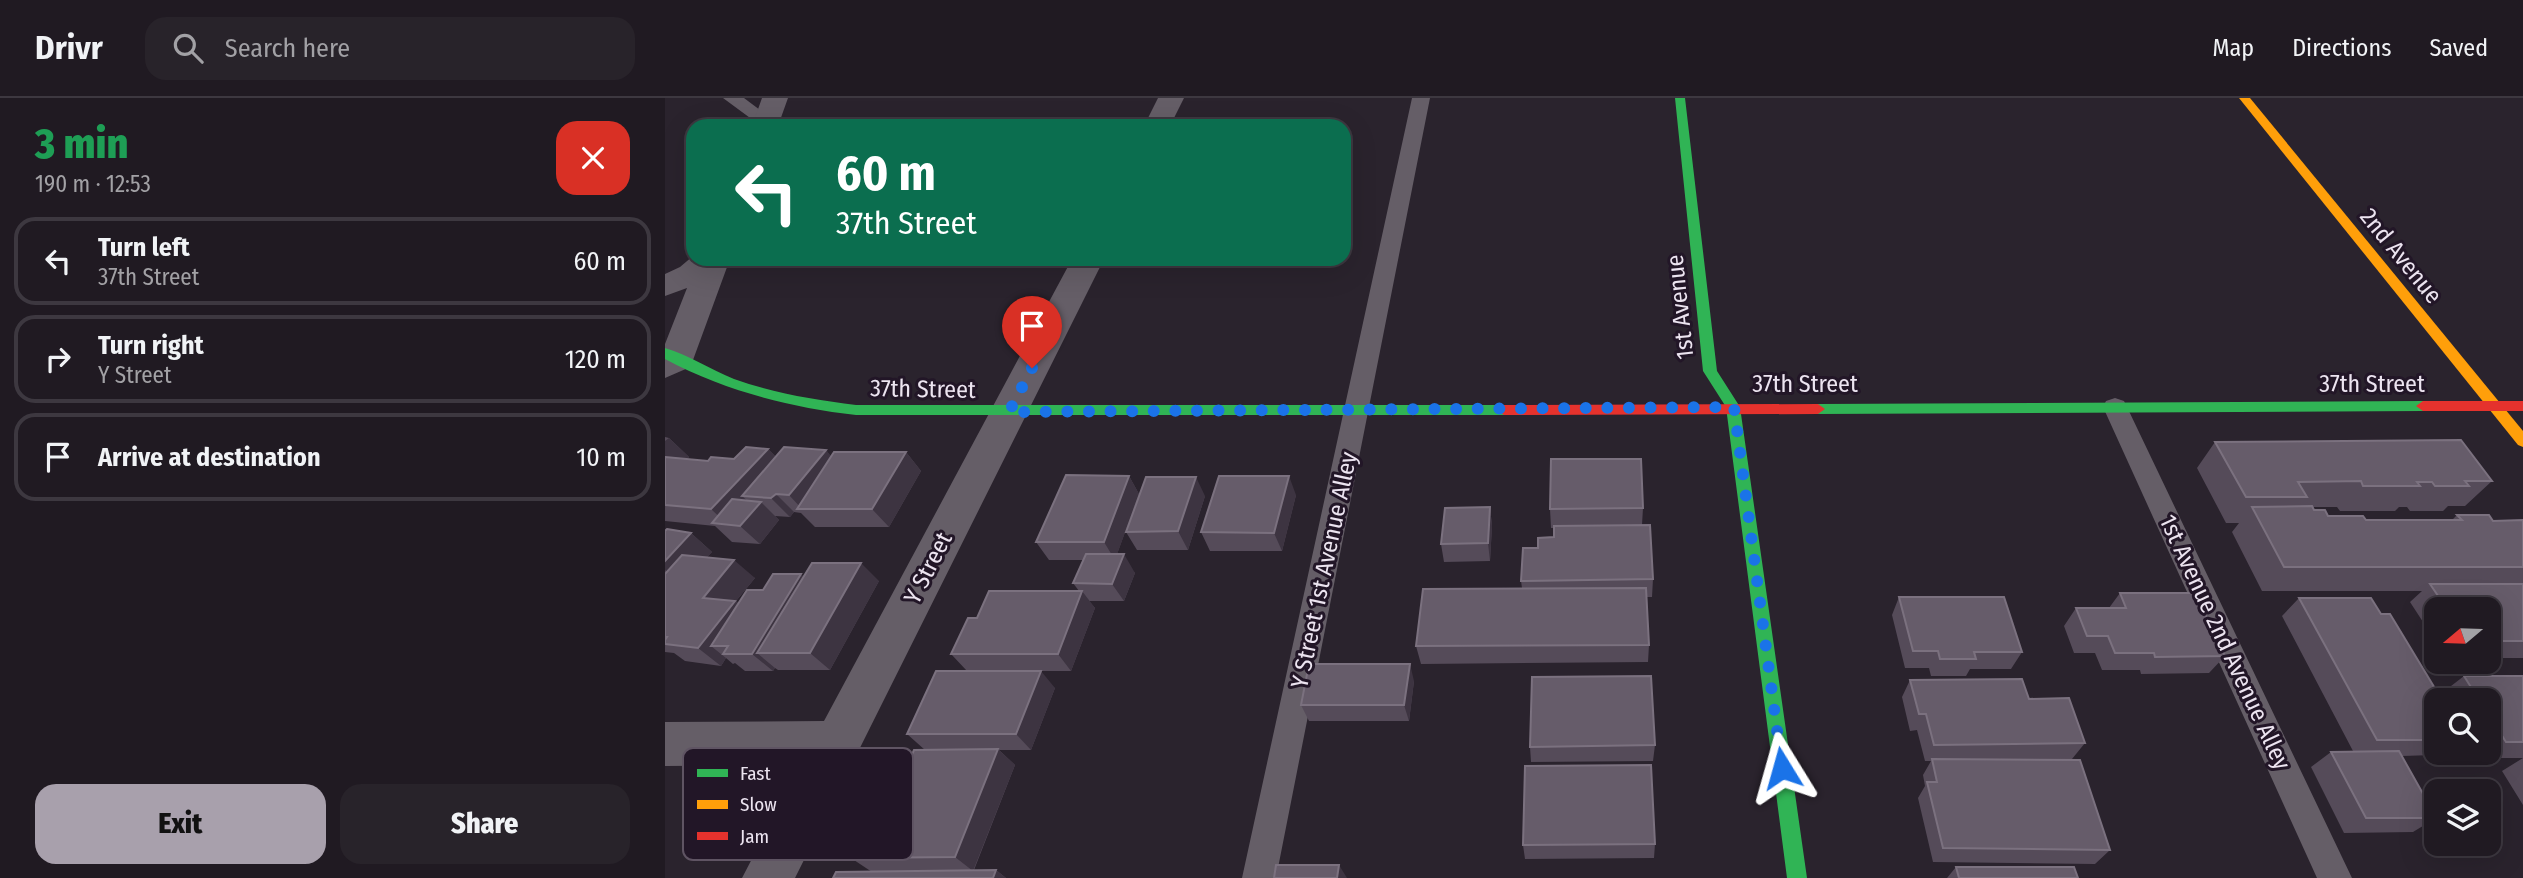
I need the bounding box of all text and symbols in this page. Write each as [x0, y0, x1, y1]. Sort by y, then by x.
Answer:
search box [145, 17, 635, 80]
text: Drivr [35, 28, 103, 68]
icon: search [169, 29, 207, 67]
text: Search here [225, 33, 350, 64]
text: Map [2213, 34, 2254, 62]
text: Directions [2292, 34, 2391, 62]
text: Saved [2429, 34, 2488, 62]
text: 3 min [35, 119, 128, 169]
button: close [556, 121, 630, 195]
text: 60 m [836, 144, 936, 203]
icon: left [721, 147, 812, 238]
text: 190 m · 12:53 [35, 170, 151, 198]
street label: 2nd Avenue [2354, 203, 2448, 309]
text: 37th Street [836, 204, 977, 242]
text: Turn left [98, 232, 190, 263]
icon: left [39, 242, 77, 280]
text: 60 m [573, 246, 626, 277]
street label: 1st Avenue [1661, 253, 1699, 361]
text: 37th Street [98, 263, 199, 291]
pin [1002, 296, 1062, 368]
icon: arrive [1013, 307, 1051, 345]
text: Turn right [98, 330, 204, 361]
icon: right [39, 340, 77, 378]
text: 120 m [565, 344, 626, 375]
text: Y Street [98, 361, 171, 389]
street label: 37th Street [1752, 370, 1858, 398]
street label: 37th Street [2319, 370, 2425, 398]
street label: 37th Street [870, 374, 976, 404]
icon: arrive [39, 438, 77, 476]
text: Arrive at destination [98, 442, 321, 473]
text: 10 m [576, 442, 626, 473]
street label: Y Street 1st Avenue Alley [1285, 449, 1363, 691]
street label: 1st Avenue 2nd Avenue Alley [2154, 510, 2297, 774]
street label: Y Street [898, 527, 958, 608]
north arrow [2424, 597, 2501, 674]
map controls [2424, 597, 2501, 856]
button: search [2424, 688, 2501, 765]
position arrow [1745, 731, 1819, 805]
legend [683, 748, 913, 860]
text: Fast [740, 762, 771, 785]
button: layers [2424, 779, 2501, 856]
button: Exit [35, 784, 326, 864]
button: Share [340, 784, 630, 864]
text: Slow [740, 793, 777, 816]
text: Jam [740, 825, 769, 848]

